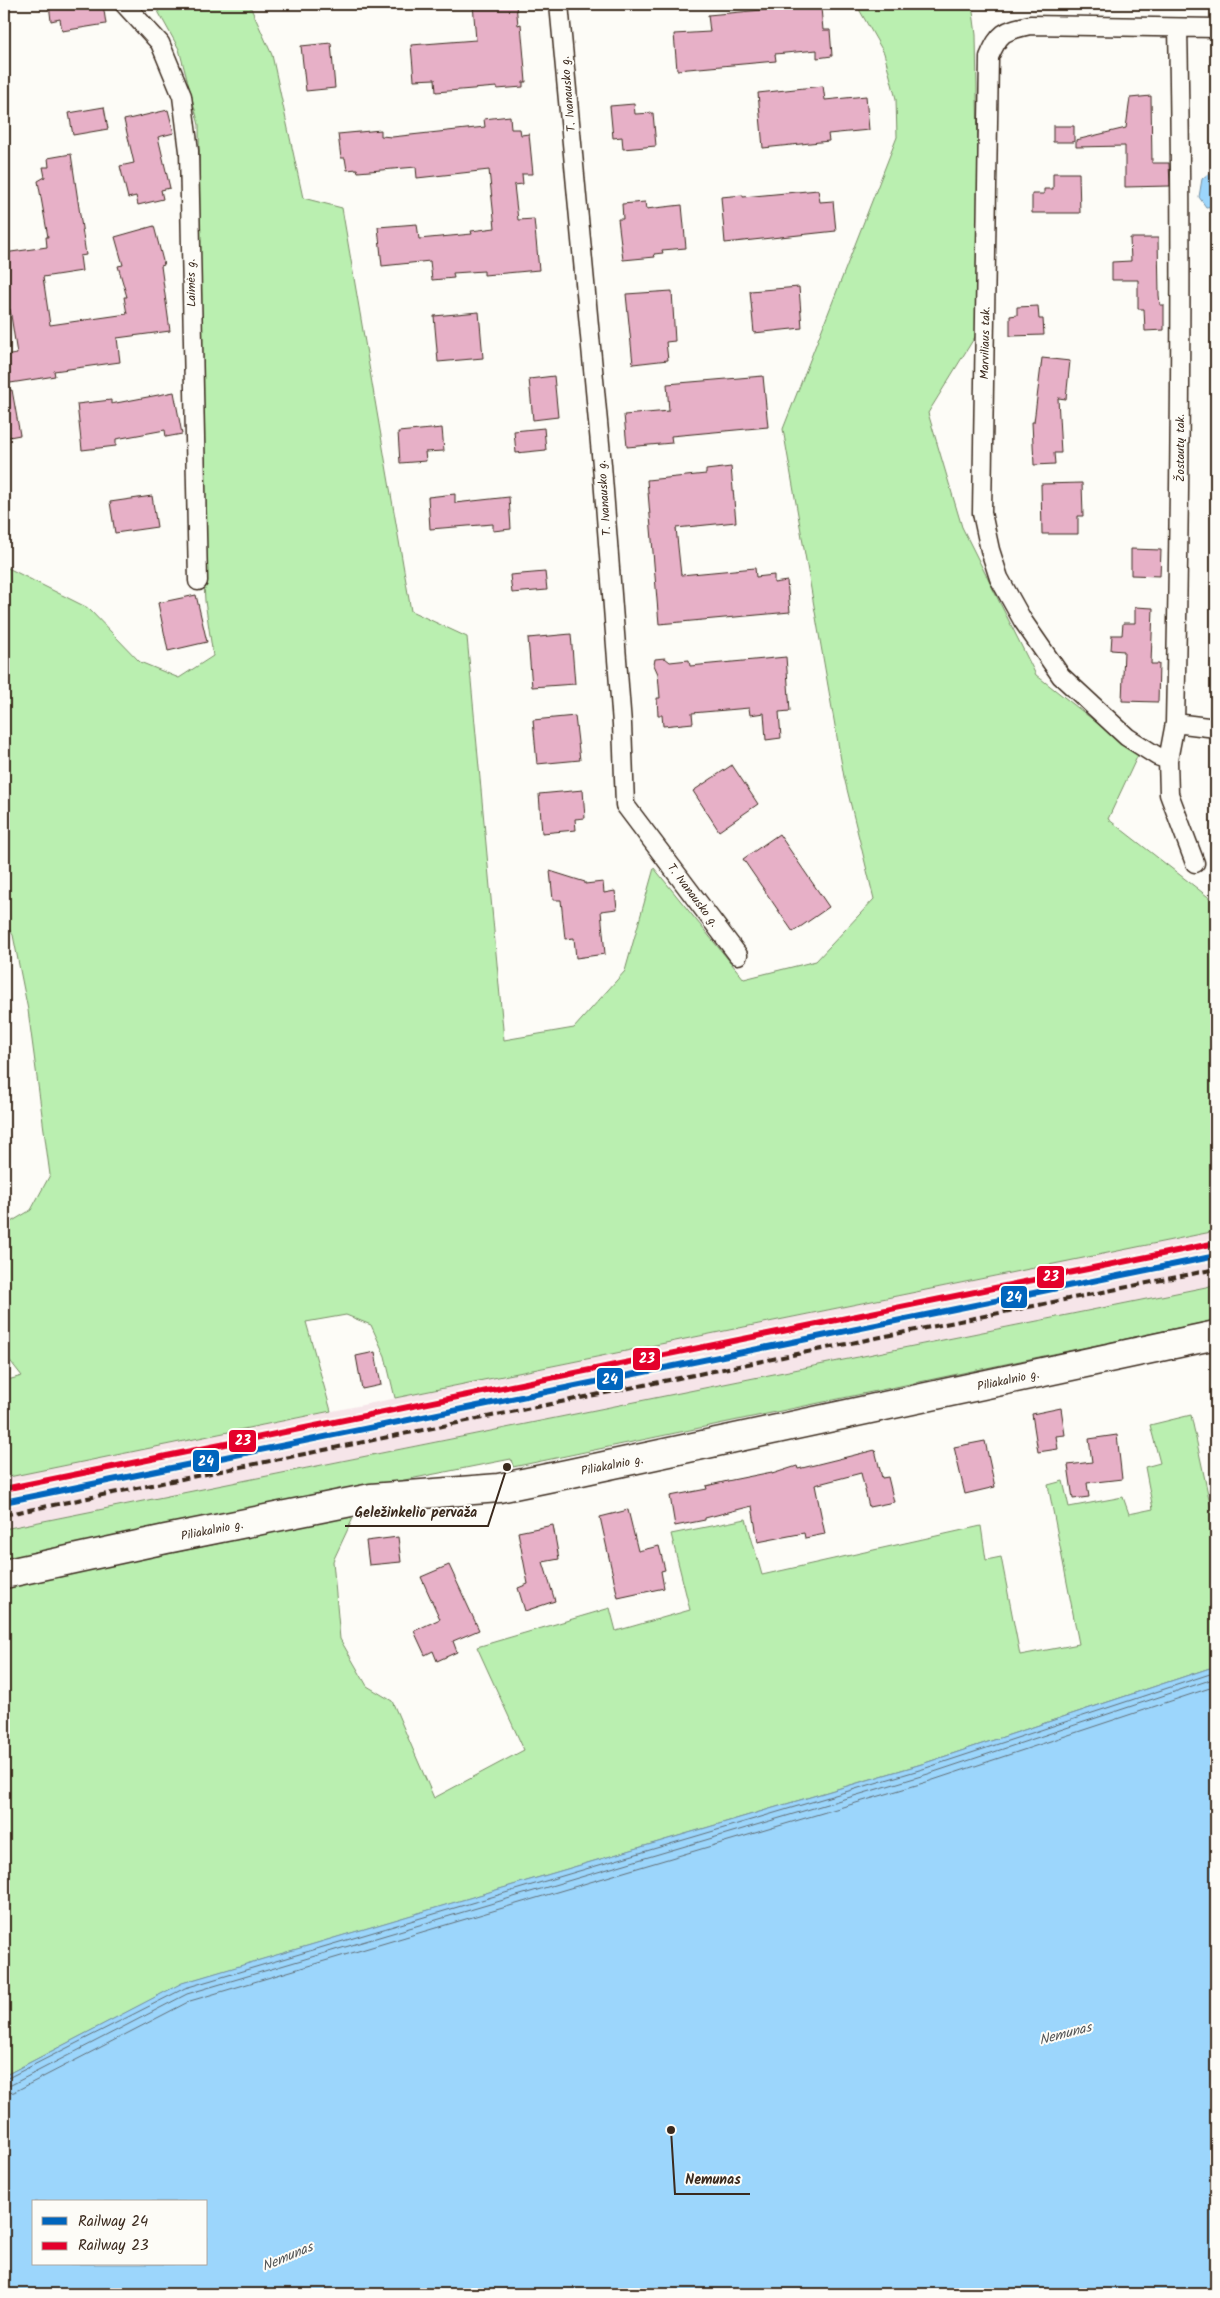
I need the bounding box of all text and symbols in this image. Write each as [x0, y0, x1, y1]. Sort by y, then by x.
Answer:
street label: T. Ivanausko g. [556, 55, 581, 133]
street label: Laimės g. [182, 259, 201, 307]
street label: Marviliaus tak. [975, 306, 996, 380]
street label: Žostautų tak. [1171, 414, 1190, 482]
street label: T. Ivanausko g. [592, 459, 617, 536]
street label: T. Ivanausko g. [662, 859, 723, 931]
line badge: 23 [1036, 1265, 1065, 1289]
text: 23 [1043, 1266, 1059, 1288]
line badge: 24 [1000, 1285, 1028, 1309]
text: 24 [1006, 1287, 1022, 1309]
line badge: 23 [632, 1347, 661, 1371]
text: 23 [639, 1348, 655, 1370]
street label: Piliakalnio g. [975, 1365, 1041, 1396]
line badge: 24 [596, 1367, 624, 1391]
text: 24 [602, 1369, 618, 1391]
line badge: 23 [228, 1429, 257, 1453]
text: 23 [235, 1430, 251, 1452]
line badge: 24 [192, 1449, 220, 1473]
street label: Piliakalnio g. [579, 1450, 645, 1481]
text: 24 [198, 1451, 214, 1473]
callout: Geležinkelio pervaža [345, 1497, 488, 1526]
text: Geležinkelio pervaža [355, 1502, 477, 1524]
street label: Piliakalnio g. [179, 1515, 245, 1546]
water label: Nemunas [1036, 2016, 1096, 2052]
callout: Nemunas [675, 2165, 750, 2194]
text: Nemunas [685, 2169, 741, 2191]
legend [32, 2200, 208, 2266]
text: Railway 24 [78, 2210, 148, 2234]
text: Railway 23 [78, 2234, 149, 2258]
water label: Nemunas [258, 2236, 318, 2278]

